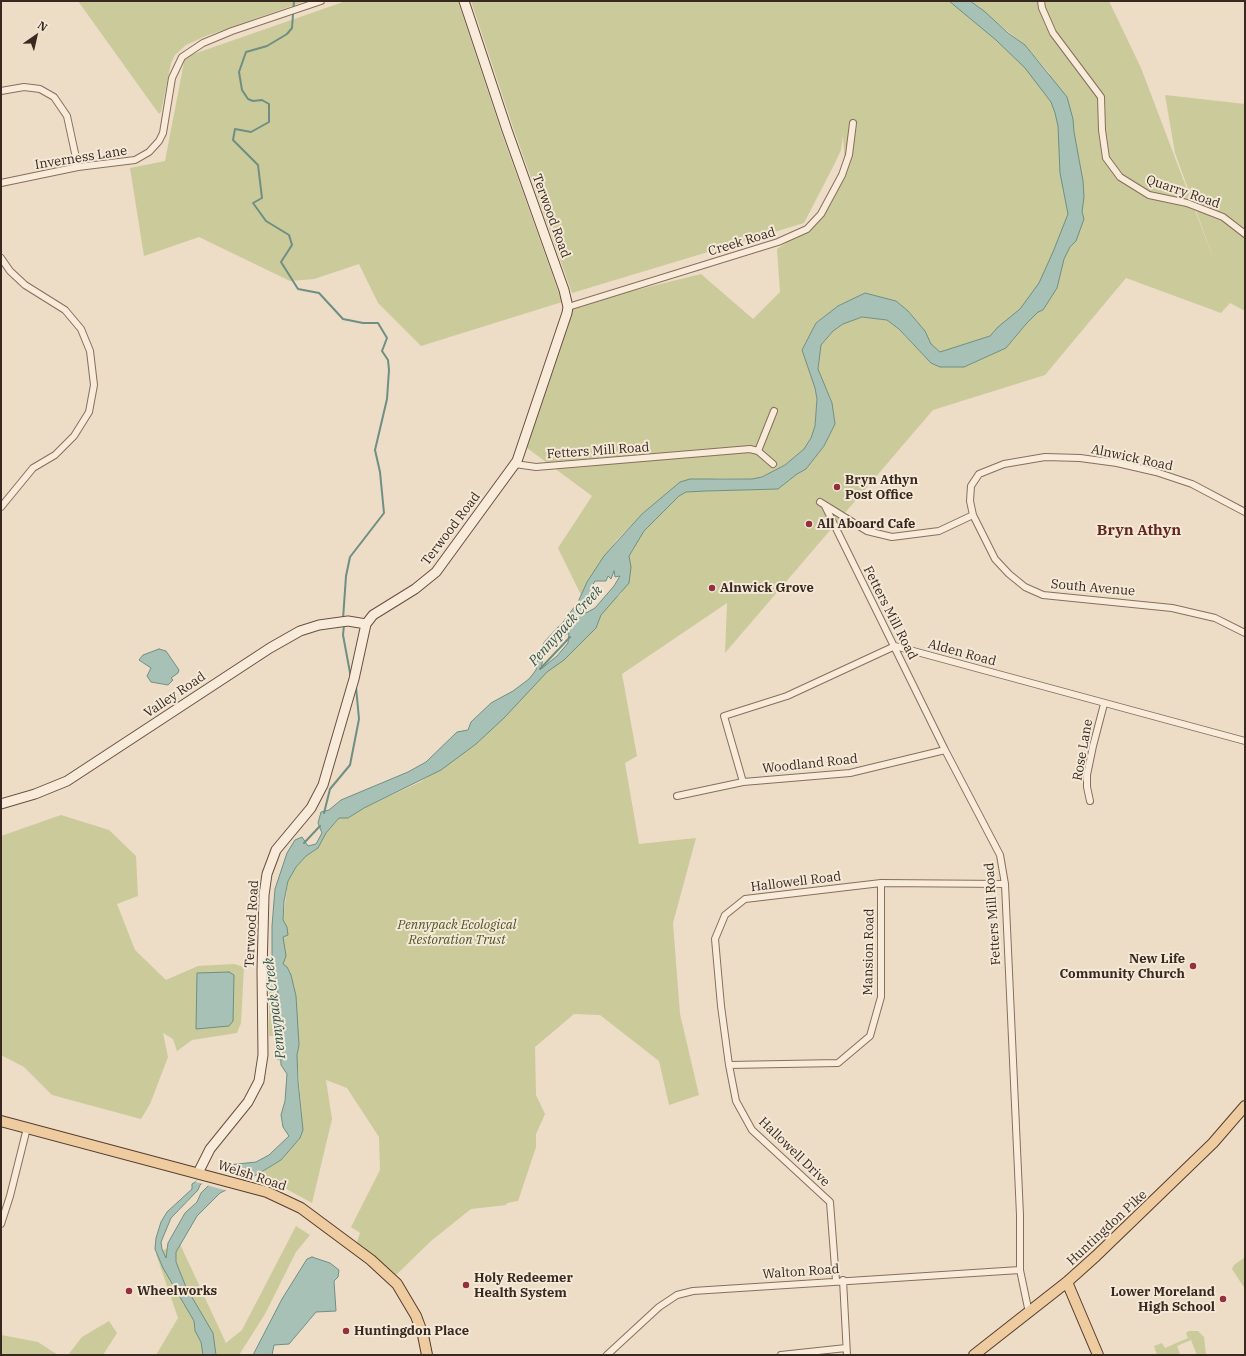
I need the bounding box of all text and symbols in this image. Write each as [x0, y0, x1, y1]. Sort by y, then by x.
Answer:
north arrow [16, 16, 56, 56]
text: N [35, 18, 50, 34]
street label: Inverness Lane [34, 143, 128, 173]
street label: Terwood Road [529, 172, 573, 260]
street label: Quarry Road [1144, 172, 1222, 212]
street label: Creek Road [706, 224, 778, 260]
street label: Fetters Mill Road [546, 440, 650, 462]
street label: Alnwick Road [1090, 442, 1174, 474]
place label: Bryn Athyn Post Office [845, 472, 918, 503]
marker: Bryn Athyn Post Office [832, 482, 842, 492]
street label: Terwood Road [418, 489, 484, 569]
place label: All Aboard Cafe [817, 516, 915, 532]
marker: All Aboard Cafe [804, 519, 814, 529]
district label: Bryn Athyn [1097, 522, 1181, 540]
street label: Fetters Mill Road [860, 564, 920, 662]
street label: South Avenue [1050, 577, 1136, 599]
place label: Alnwick Grove [720, 580, 814, 596]
water label: Pennypack Creek [526, 582, 606, 670]
marker: Alnwick Grove [707, 583, 717, 593]
street label: Alden Road [926, 636, 998, 670]
street label: Valley Road [141, 669, 209, 721]
street label: Rose Lane [1070, 718, 1096, 782]
street label: Woodland Road [761, 751, 859, 777]
street label: Fetters Mill Road [982, 862, 1004, 966]
street label: Hallowell Road [750, 869, 842, 895]
street label: Terwood Road [242, 880, 262, 968]
street label: Mansion Road [860, 908, 878, 996]
park label: Pennypack Ecological Restoration Trust [398, 917, 516, 948]
place label: New Life Community Church [1060, 951, 1185, 982]
water label: Pennypack Creek [260, 956, 290, 1060]
marker: New Life Community Church [1188, 961, 1198, 971]
street label: Hallowell Drive [755, 1114, 833, 1190]
street label: Welsh Road [216, 1158, 288, 1194]
street label: Huntingdon Pike [1064, 1187, 1150, 1269]
street label: Walton Road [762, 1262, 840, 1282]
place label: Holy Redeemer Health System [474, 1270, 573, 1301]
marker: Holy Redeemer Health System [461, 1280, 471, 1290]
place label: Wheelworks [137, 1283, 217, 1299]
place label: Lower Moreland High School [1110, 1284, 1215, 1315]
marker: Wheelworks [124, 1286, 134, 1296]
marker: Lower Moreland High School [1218, 1294, 1228, 1304]
place label: Huntingdon Place [354, 1323, 469, 1339]
marker: Huntingdon Place [341, 1326, 351, 1336]

